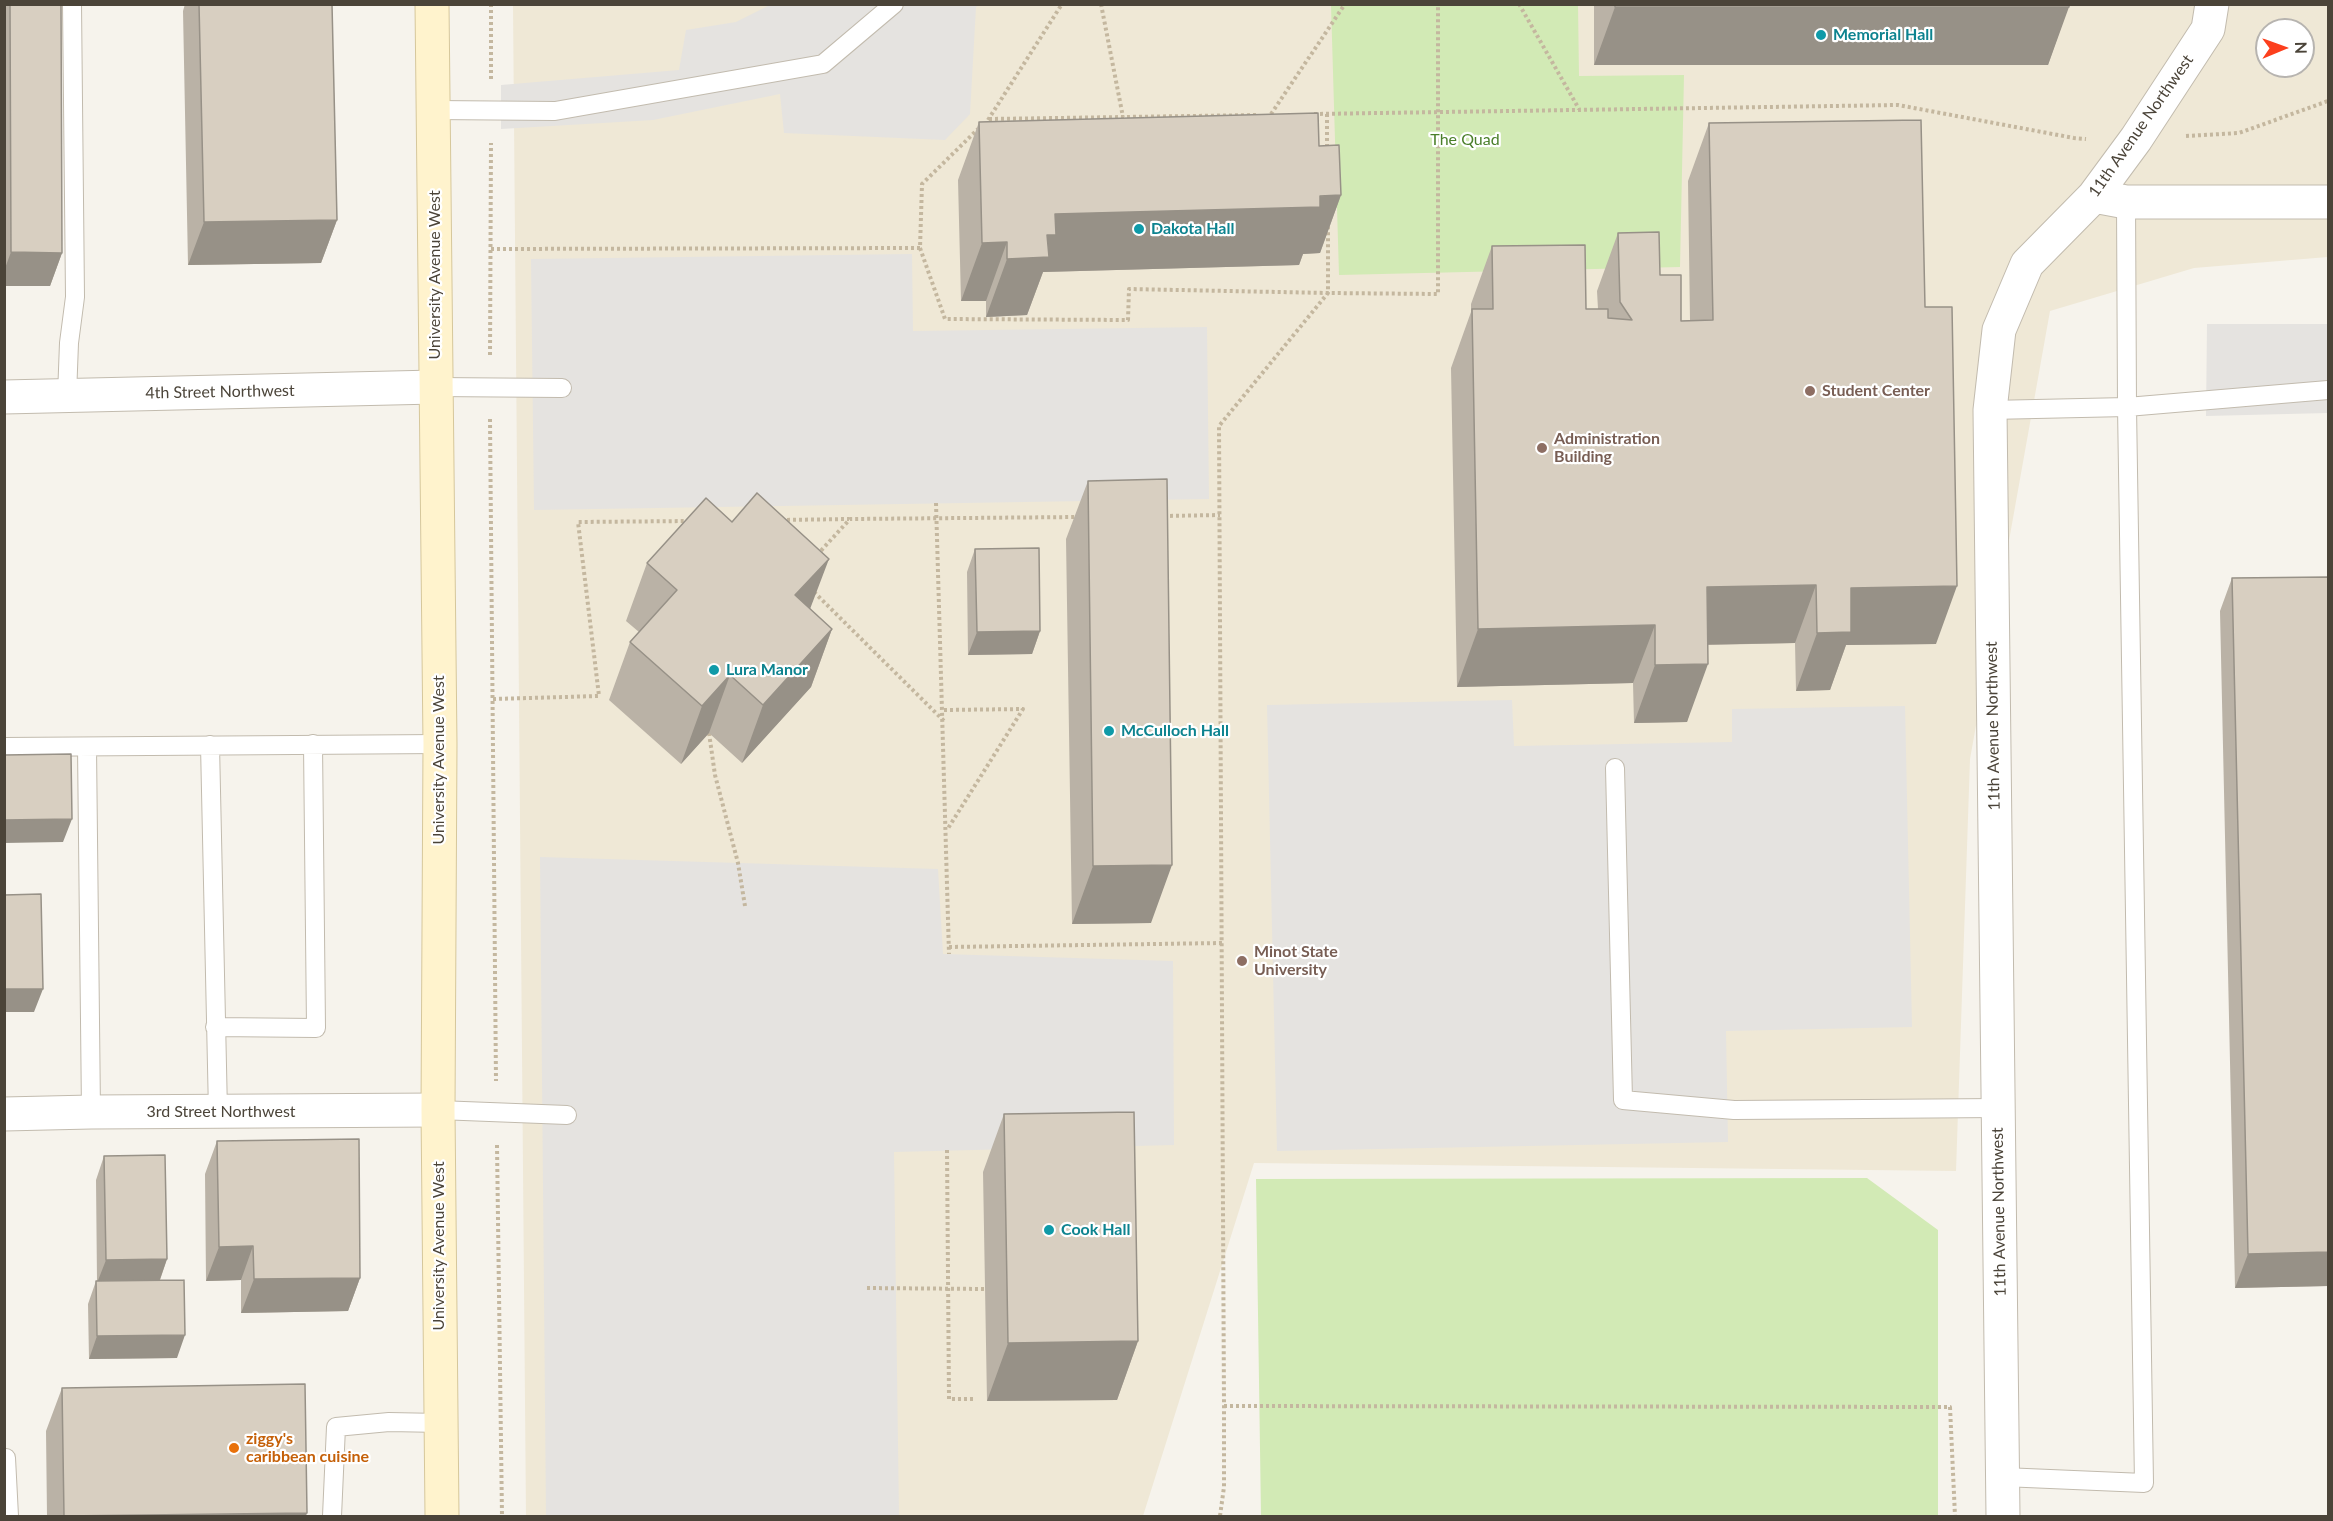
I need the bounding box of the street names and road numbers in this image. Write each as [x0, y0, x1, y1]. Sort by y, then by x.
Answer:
street label: 11th Avenue Northwest [2085, 51, 2197, 201]
street label: University Avenue West [425, 190, 445, 360]
street label: 4th Street Northwest [145, 381, 295, 403]
street label: 11th Avenue Northwest [1982, 641, 2004, 811]
street label: University Avenue West [429, 675, 449, 845]
street label: 3rd Street Northwest [146, 1102, 296, 1122]
street label: 11th Avenue Northwest [1988, 1127, 2010, 1297]
street label: University Avenue West [429, 1161, 449, 1331]

